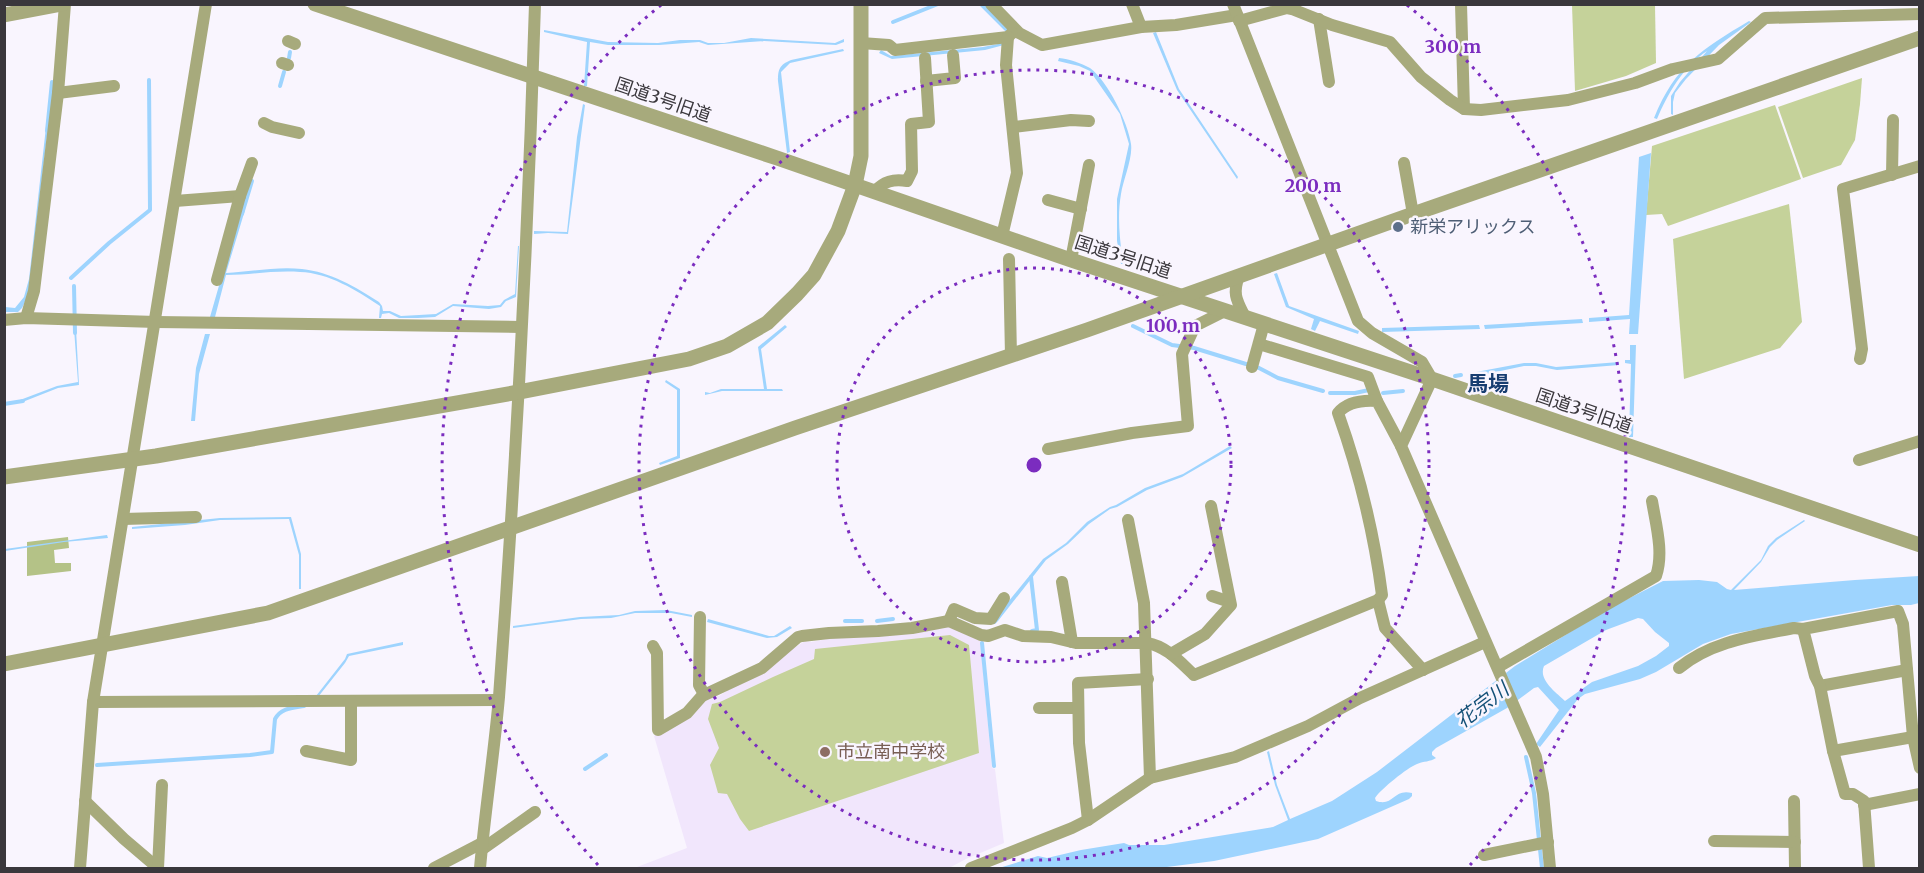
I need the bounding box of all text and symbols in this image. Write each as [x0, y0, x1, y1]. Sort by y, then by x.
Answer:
text: 300 m [1425, 35, 1481, 58]
street label: 国道3号旧道 [612, 72, 714, 127]
text: 200 m [1285, 174, 1341, 197]
place label: 新栄アリックス [1410, 215, 1535, 238]
marker: 新栄アリックス [1391, 220, 1405, 234]
street label: 国道3号旧道 [1072, 230, 1174, 283]
text: 100 m [1146, 314, 1200, 337]
district label: 馬場 [1467, 370, 1509, 397]
street label: 国道3号旧道 [1533, 383, 1635, 438]
centre of rings [1024, 455, 1044, 475]
water label: 花宗川 [1450, 675, 1515, 733]
place label: 市立南中学校 [837, 740, 945, 763]
marker: 市立南中学校 [818, 745, 832, 759]

